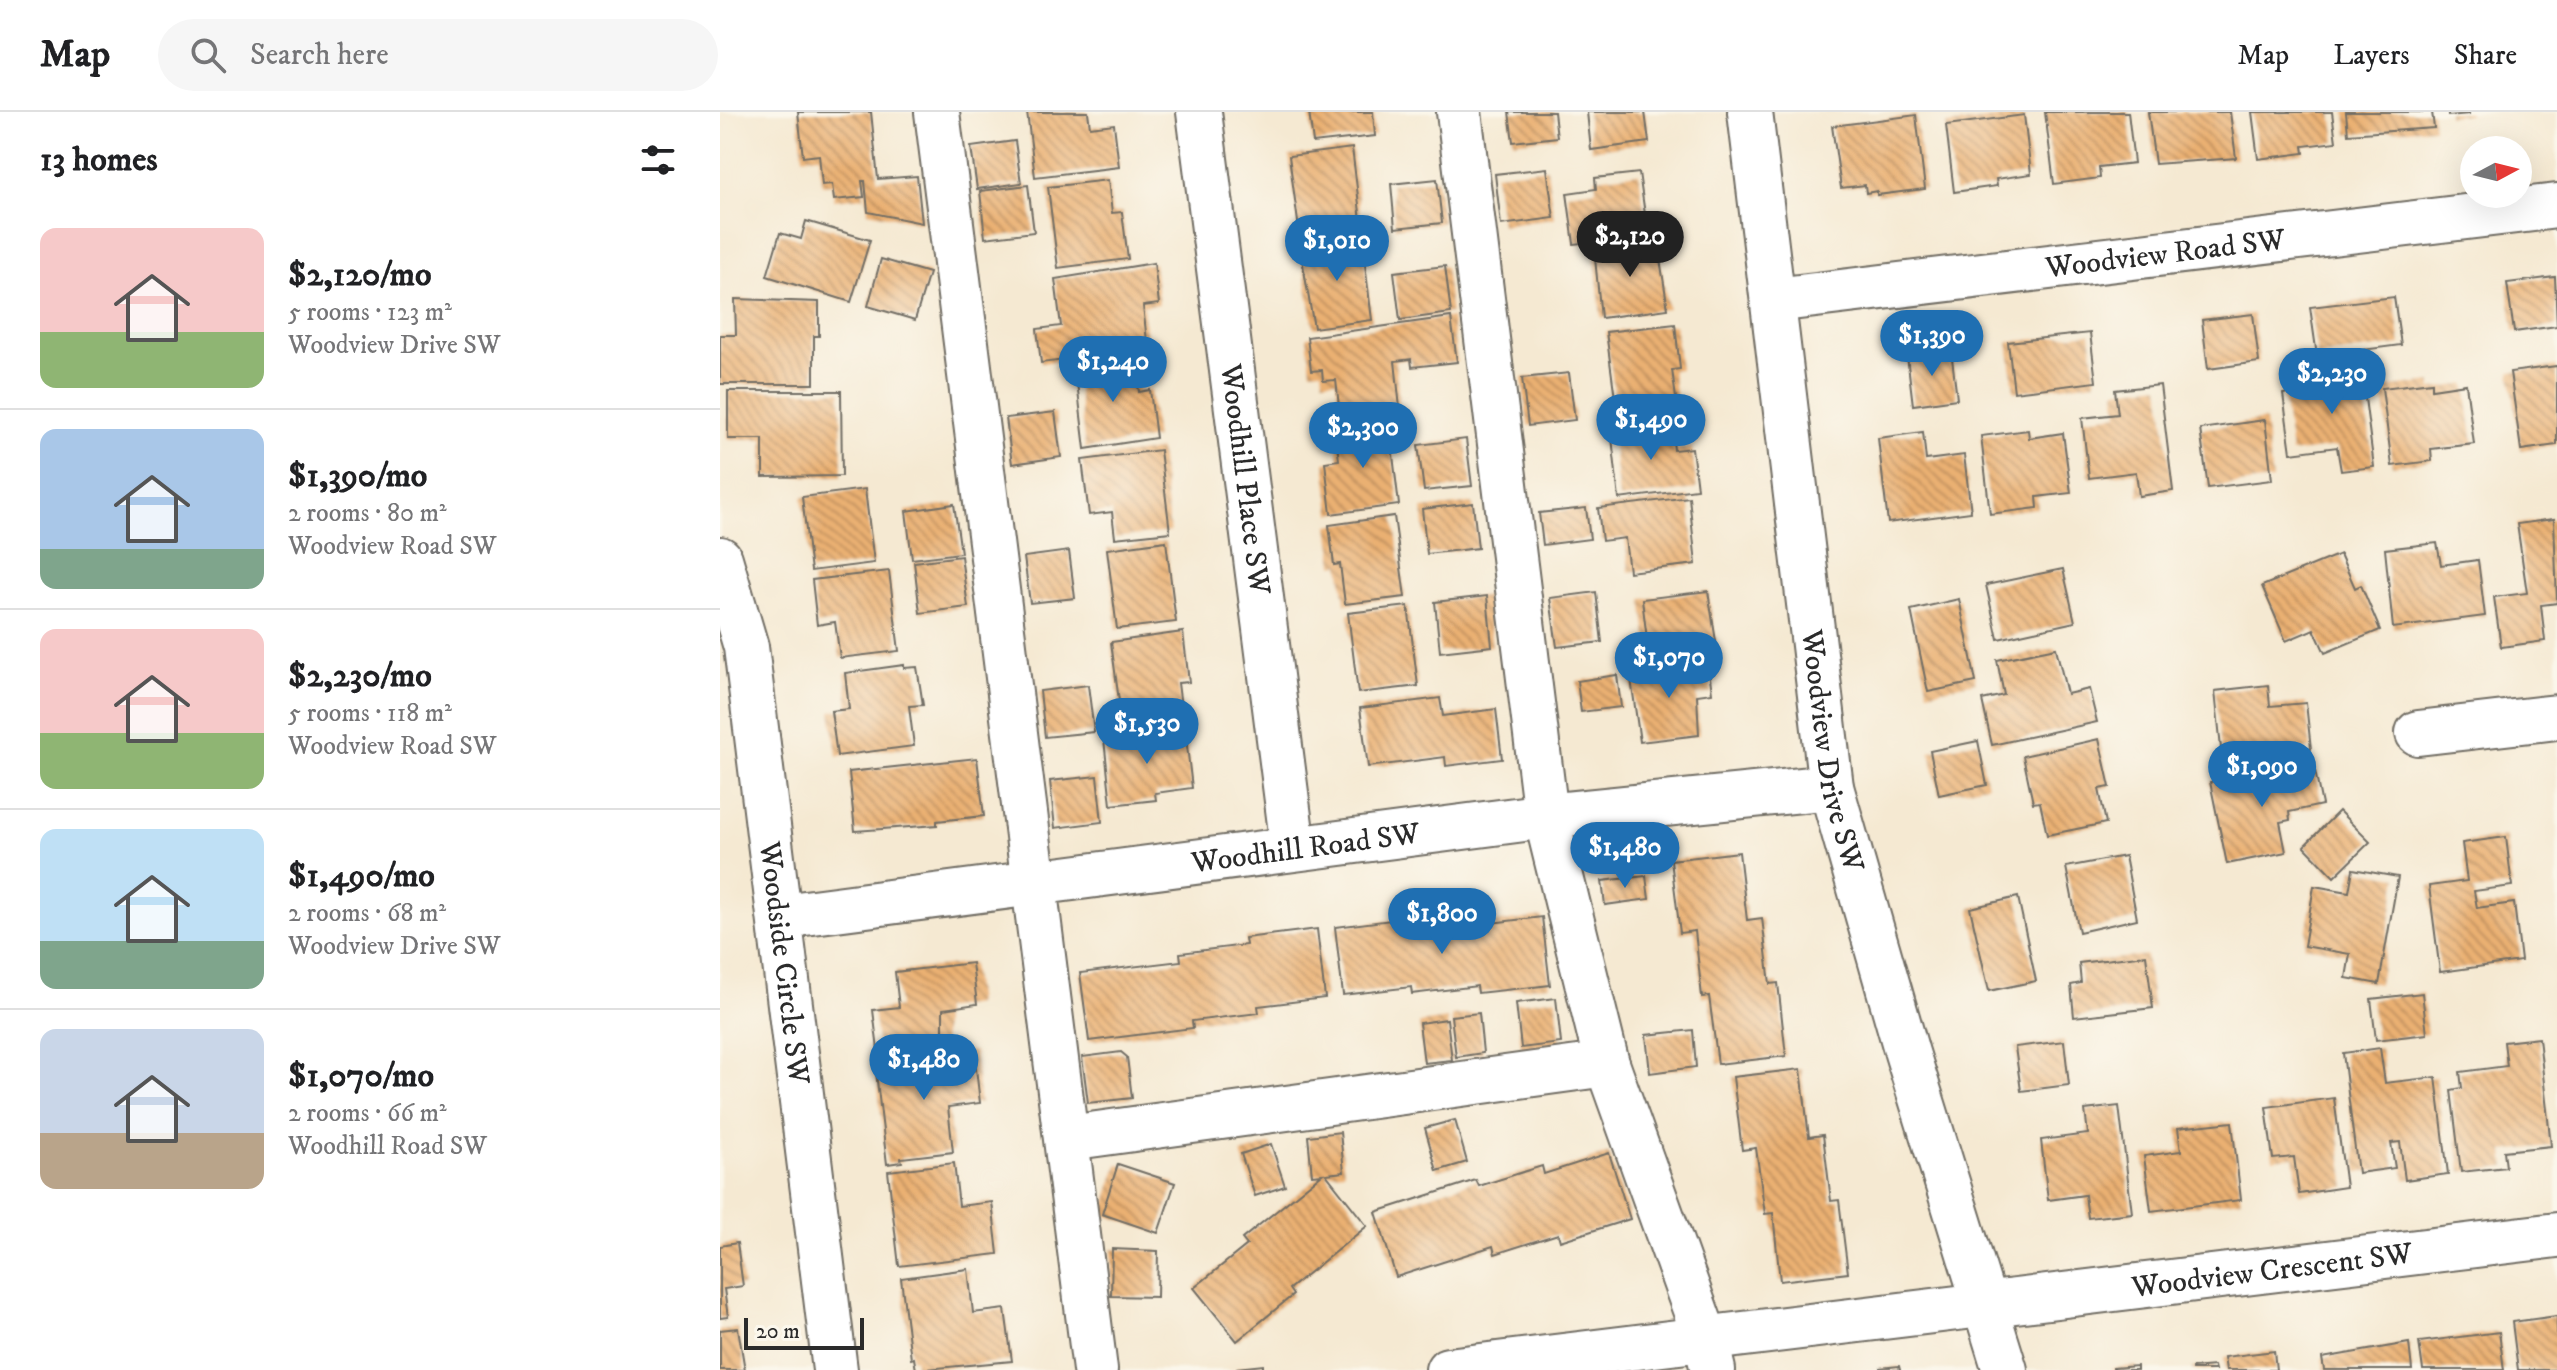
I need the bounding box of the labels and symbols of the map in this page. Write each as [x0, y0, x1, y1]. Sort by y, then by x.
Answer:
north arrow [2460, 136, 2532, 208]
pin: $2,120 [1565, 211, 1695, 279]
pin: $1,010 [1272, 215, 1402, 283]
street label: Woodview Road SW [2043, 222, 2288, 287]
pin: $1,390 [1867, 310, 1997, 378]
pin: $1,240 [1048, 336, 1178, 404]
pin: $2,230 [2267, 348, 2397, 416]
street label: Woodhill Place SW [1211, 361, 1278, 597]
pin: $1,490 [1586, 394, 1716, 462]
pin: $2,300 [1298, 402, 1428, 470]
street label: Woodview Drive SW [1792, 627, 1871, 877]
pin: $1,070 [1604, 632, 1734, 700]
pin: $1,530 [1082, 698, 1212, 766]
pin: $1,090 [2197, 741, 2327, 809]
street label: Woodhill Road SW [1188, 816, 1423, 882]
pin: $1,480 [1560, 822, 1690, 890]
street label: Woodside Circle SW [750, 839, 817, 1087]
pin: $1,800 [1377, 888, 1507, 956]
pin: $1,480 [859, 1034, 989, 1102]
street label: Woodview Crescent SW [2129, 1236, 2415, 1307]
scale bar [744, 1314, 864, 1350]

